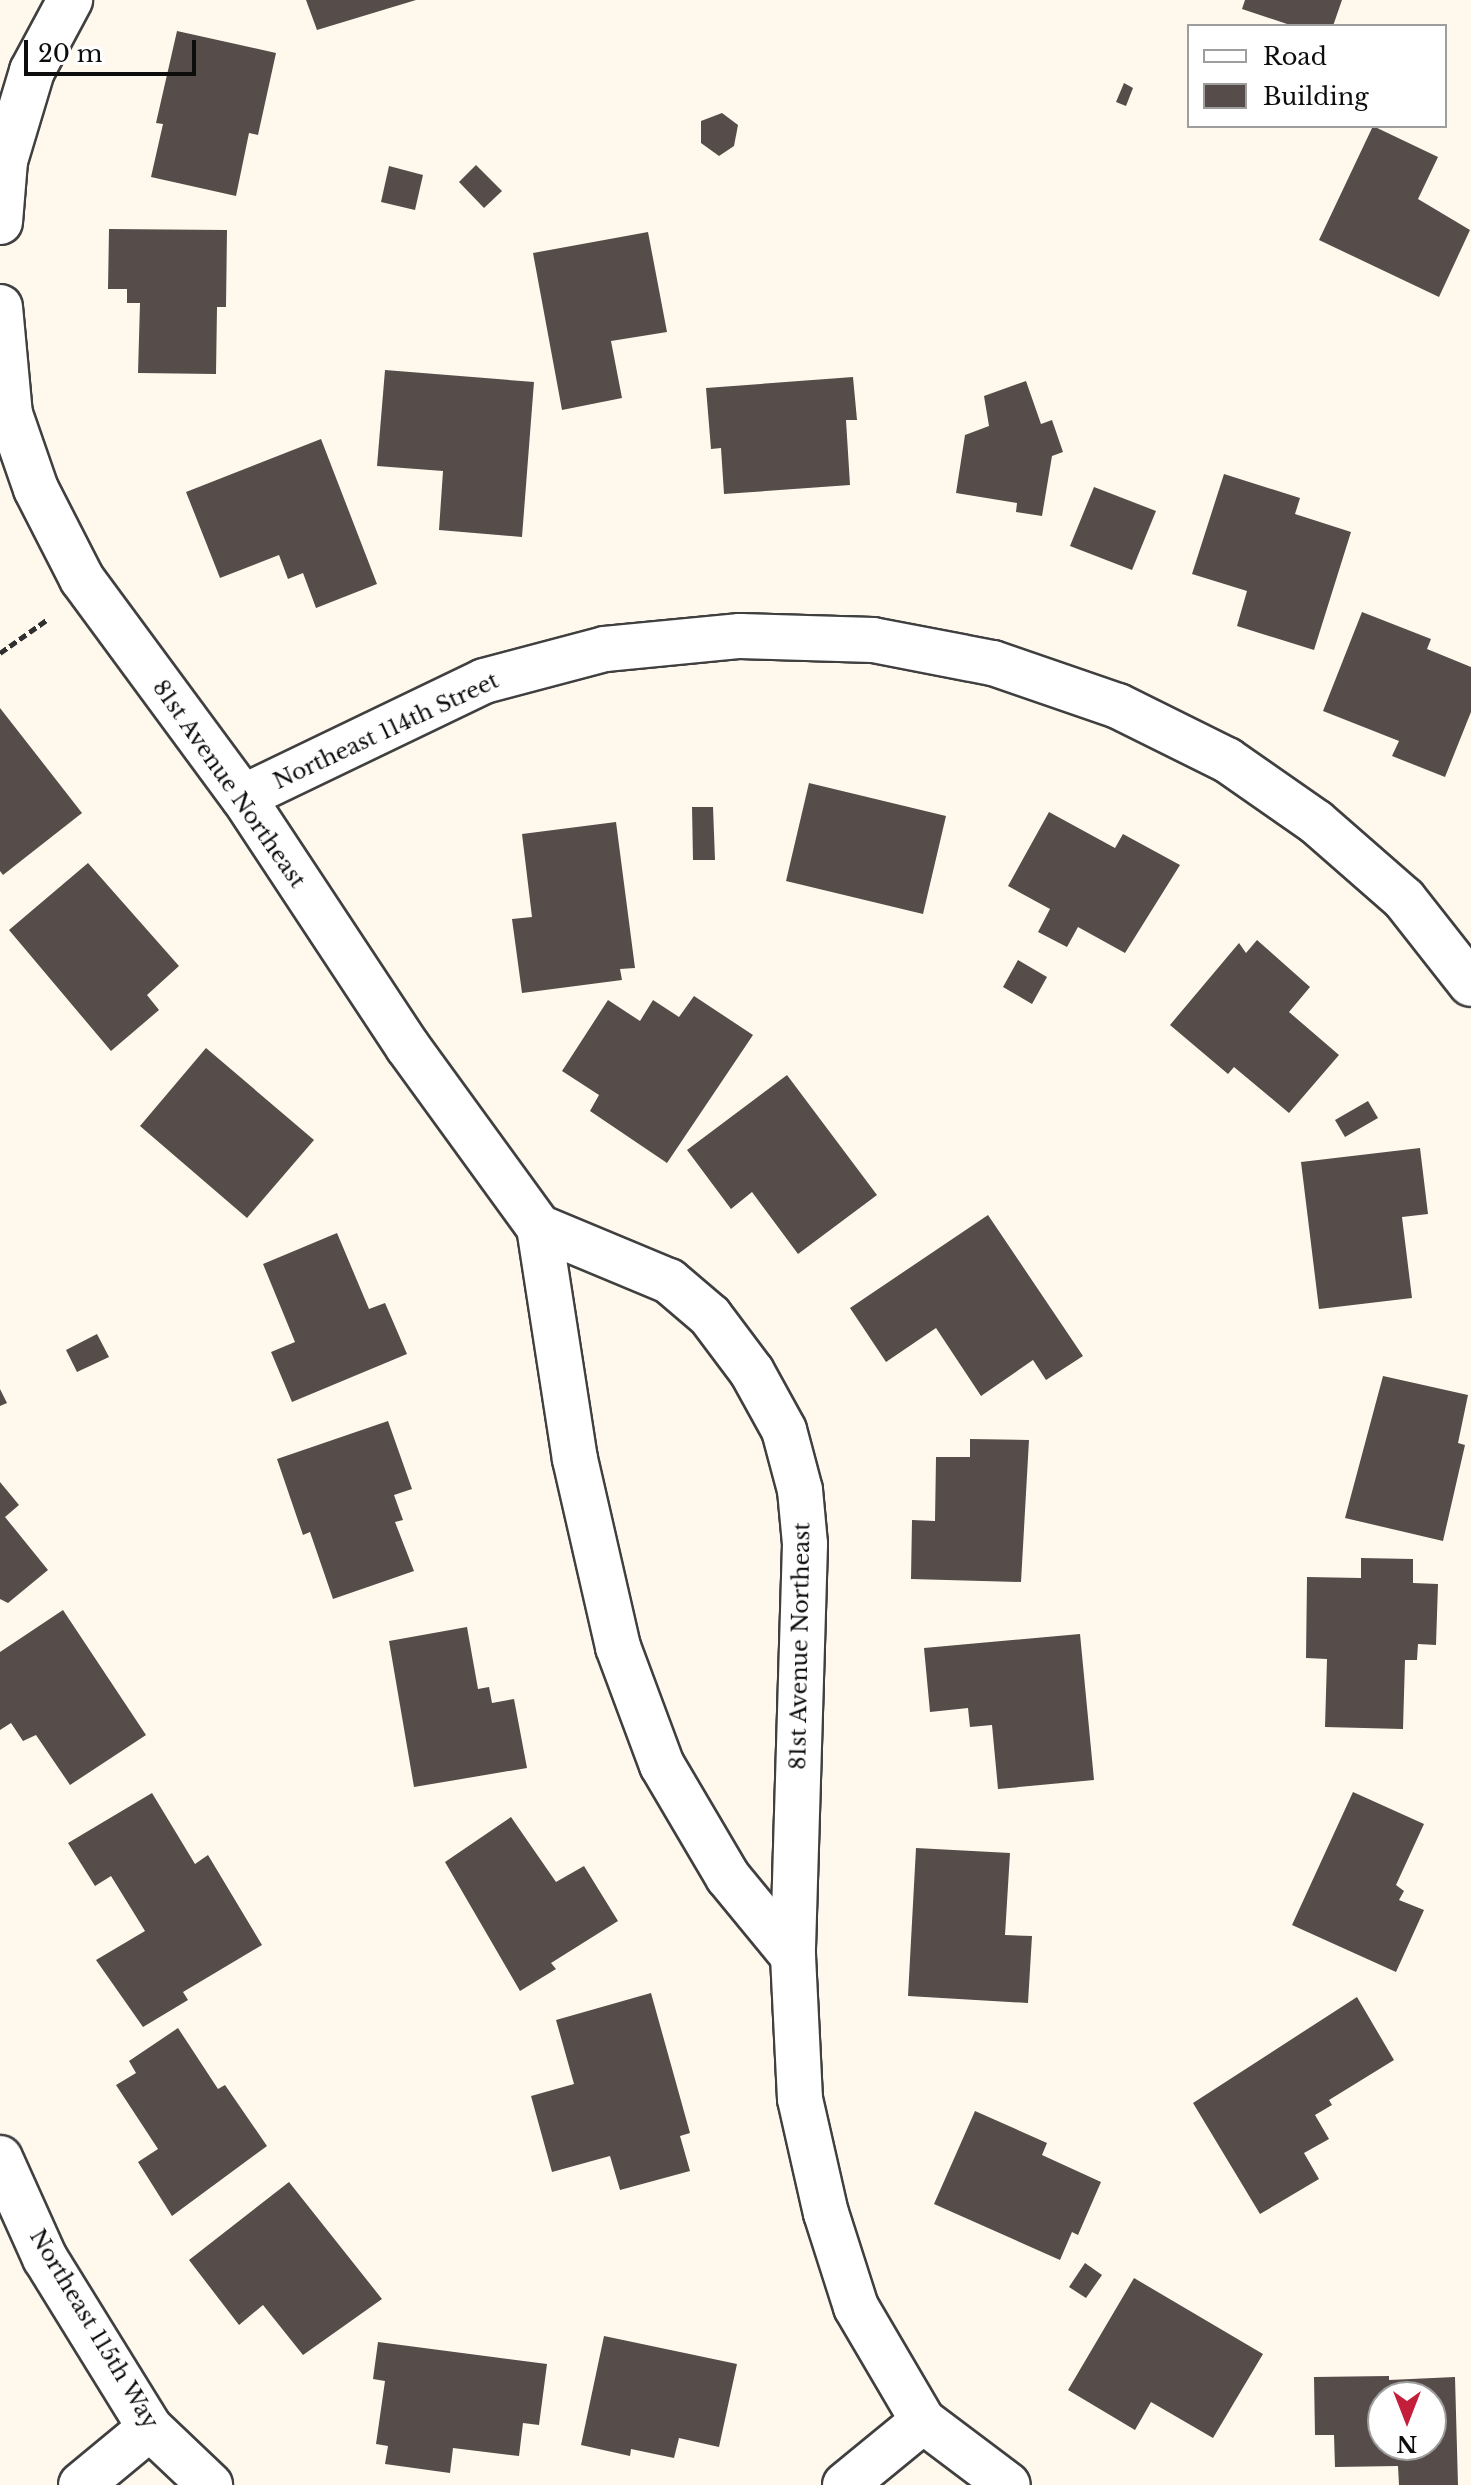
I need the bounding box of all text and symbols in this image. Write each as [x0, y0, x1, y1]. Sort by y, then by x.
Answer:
scale bar [28, 24, 200, 74]
legend [1187, 24, 1447, 128]
text: 20 m [38, 39, 103, 68]
text: Road [1263, 42, 1327, 71]
text: Building [1263, 82, 1369, 111]
street label: Northeast 114th Street [269, 667, 503, 795]
street label: 81st Avenue Northeast [147, 675, 311, 893]
street label: 81st Avenue Northeast [785, 1522, 815, 1770]
street label: Northeast 115th Way [24, 2224, 164, 2434]
north arrow [1367, 2381, 1447, 2461]
text: N [1397, 2430, 1417, 2457]

